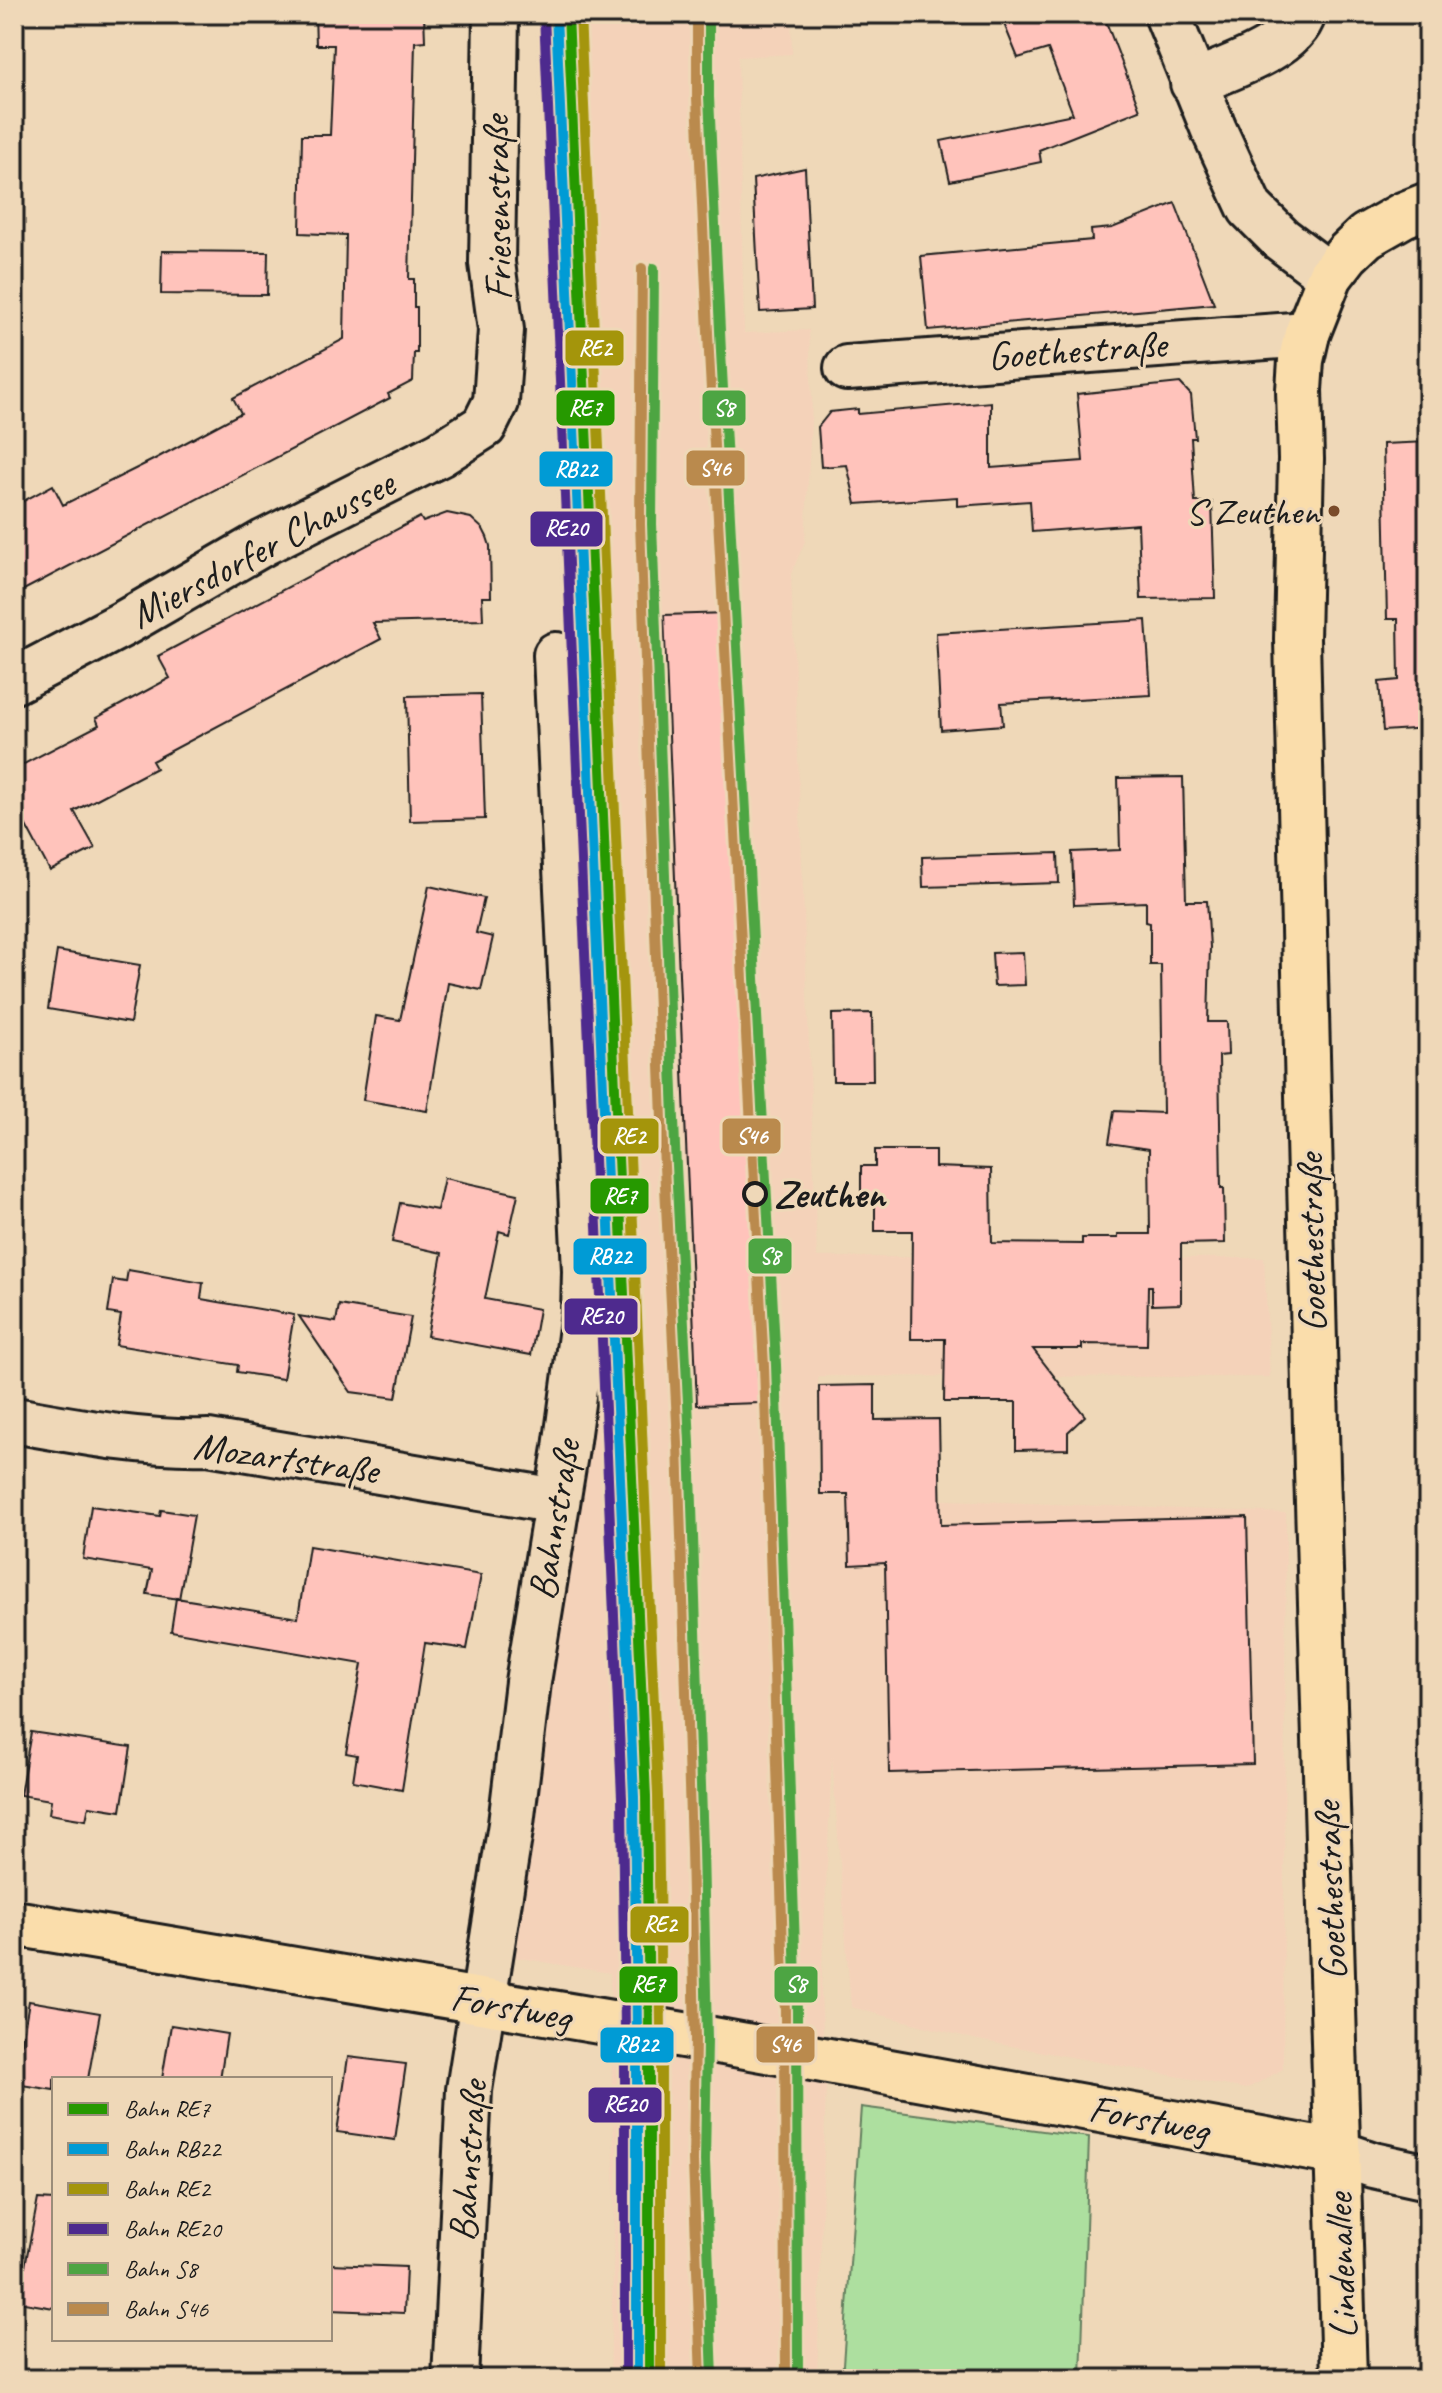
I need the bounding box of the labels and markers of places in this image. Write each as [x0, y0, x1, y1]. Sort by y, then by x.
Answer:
place label: S Zeuthen [1186, 488, 1321, 535]
marker: S Zeuthen [1326, 503, 1342, 519]
place label: Zeuthen [774, 1169, 888, 1219]
marker: Zeuthen [743, 1182, 767, 1206]

